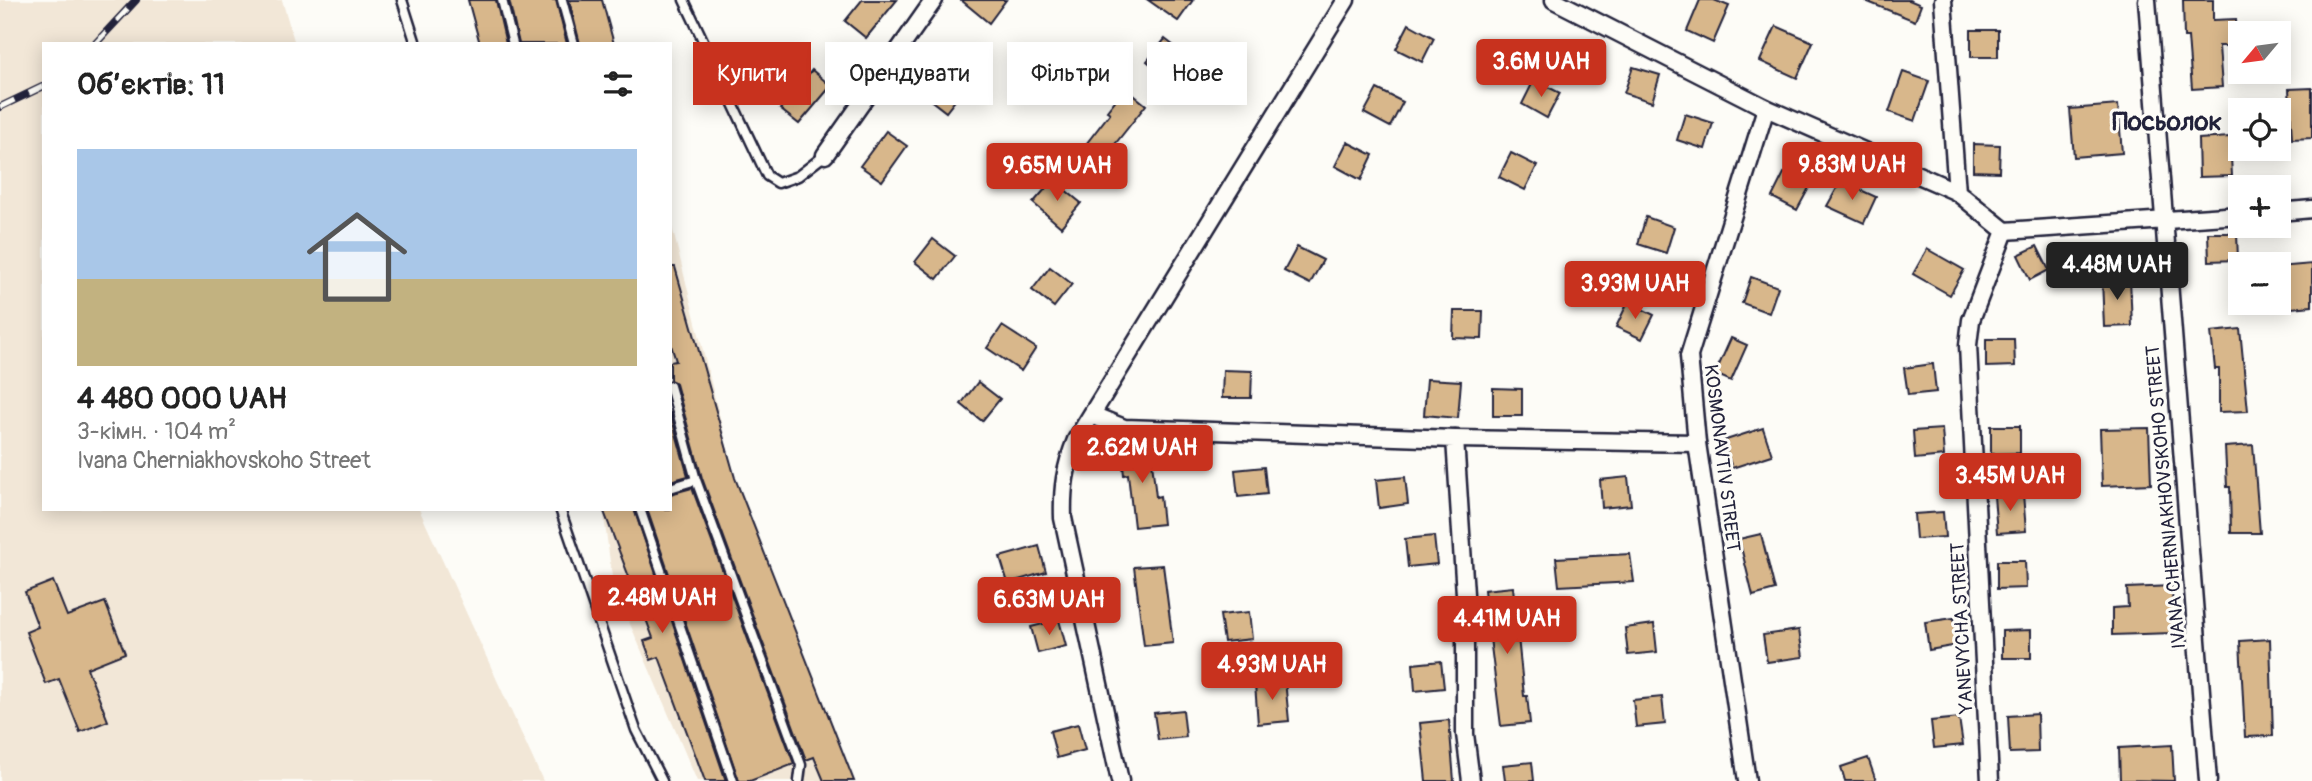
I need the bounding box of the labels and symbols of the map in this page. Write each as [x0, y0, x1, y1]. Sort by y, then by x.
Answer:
north arrow [2228, 21, 2291, 84]
pin: 3.6M UAH [1469, 40, 1613, 99]
district label: Посьолок [2112, 106, 2222, 138]
pin: 9.83M UAH [1772, 142, 1932, 202]
pin: 9.65M UAH [977, 144, 1137, 203]
pin: 4.48M UAH [2037, 243, 2197, 302]
pin: 3.93M UAH [1555, 262, 1715, 321]
street label: IVANA CHERNIAKHOVSKOHO STREET [2141, 344, 2191, 650]
street label: KOSMONAVTIV STREET [1699, 363, 1745, 553]
pin: 2.62M UAH [1062, 426, 1222, 485]
pin: 3.45M UAH [1930, 454, 2090, 513]
street label: YANEVYCHA STREET [1946, 542, 1979, 715]
pin: 2.48M UAH [582, 576, 742, 635]
pin: 6.63M UAH [969, 578, 1129, 637]
pin: 4.41M UAH [1427, 596, 1587, 656]
pin: 4.93M UAH [1192, 642, 1352, 702]

